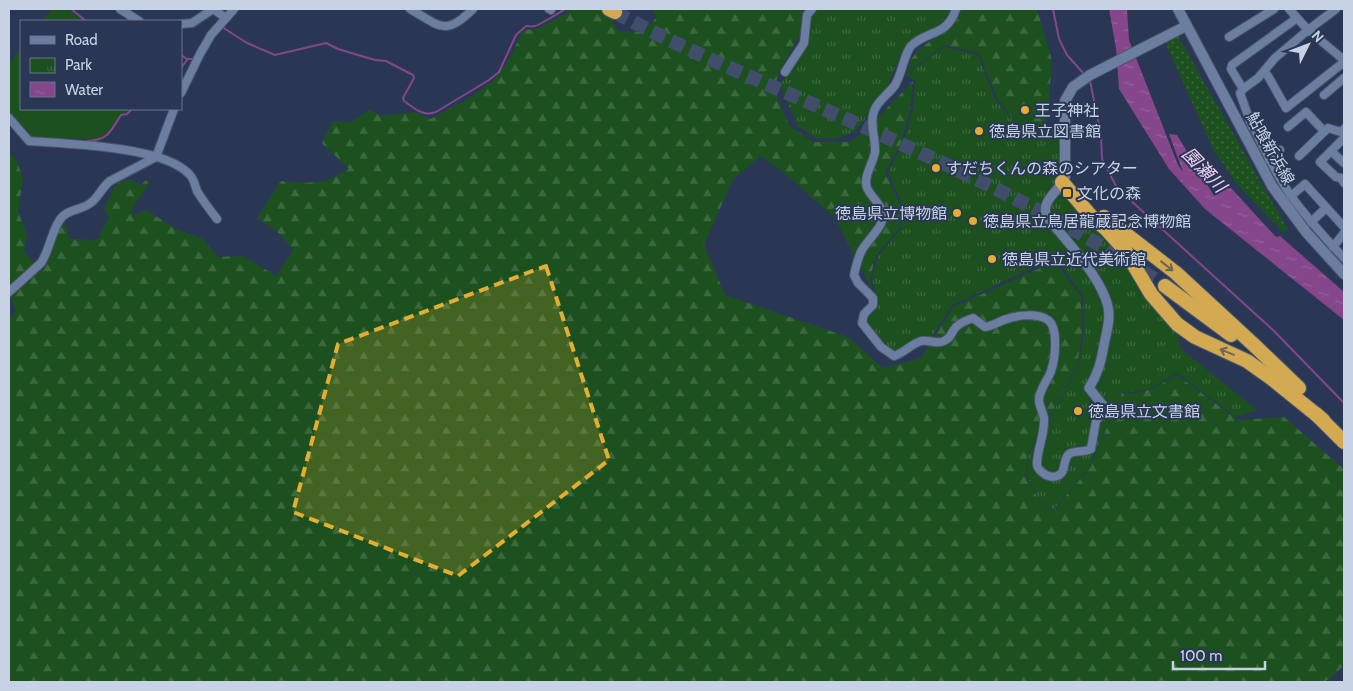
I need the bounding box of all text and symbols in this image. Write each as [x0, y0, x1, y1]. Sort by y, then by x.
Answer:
legend [20, 20, 182, 110]
north arrow [1283, 20, 1333, 70]
text: N [1308, 27, 1328, 46]
text: Road [65, 31, 98, 49]
text: Park [65, 56, 92, 74]
text: Water [65, 81, 103, 99]
place label: 王子神社 [1035, 101, 1099, 120]
marker: 王子神社 [1019, 104, 1031, 116]
street label: 鮎喰新浜線 [1243, 109, 1298, 188]
place label: 徳島県立図書館 [989, 122, 1101, 141]
marker: 徳島県立図書館 [973, 125, 985, 137]
water label: 園瀬川 [1177, 143, 1232, 199]
place label: すだちくんの森のシアター [946, 159, 1138, 178]
marker: すだちくんの森のシアター [930, 162, 942, 174]
place label: 文化の森 [1077, 184, 1141, 203]
marker: 文化の森 [1061, 187, 1073, 199]
place label: 徳島県立博物館 [835, 204, 947, 223]
marker: 徳島県立博物館 [951, 207, 963, 219]
place label: 徳島県立鳥居龍蔵記念博物館 [983, 212, 1191, 231]
marker: 徳島県立鳥居龍蔵記念博物館 [967, 215, 979, 227]
place label: 徳島県立近代美術館 [1002, 250, 1146, 269]
marker: 徳島県立近代美術館 [986, 253, 998, 265]
one-way arrow [1160, 261, 1173, 272]
one-way arrow [1220, 346, 1235, 356]
place label: 徳島県立文書館 [1088, 402, 1200, 421]
marker: 徳島県立文書館 [1072, 405, 1084, 417]
scale bar [1173, 638, 1266, 670]
text: 100 m [1180, 647, 1222, 665]

